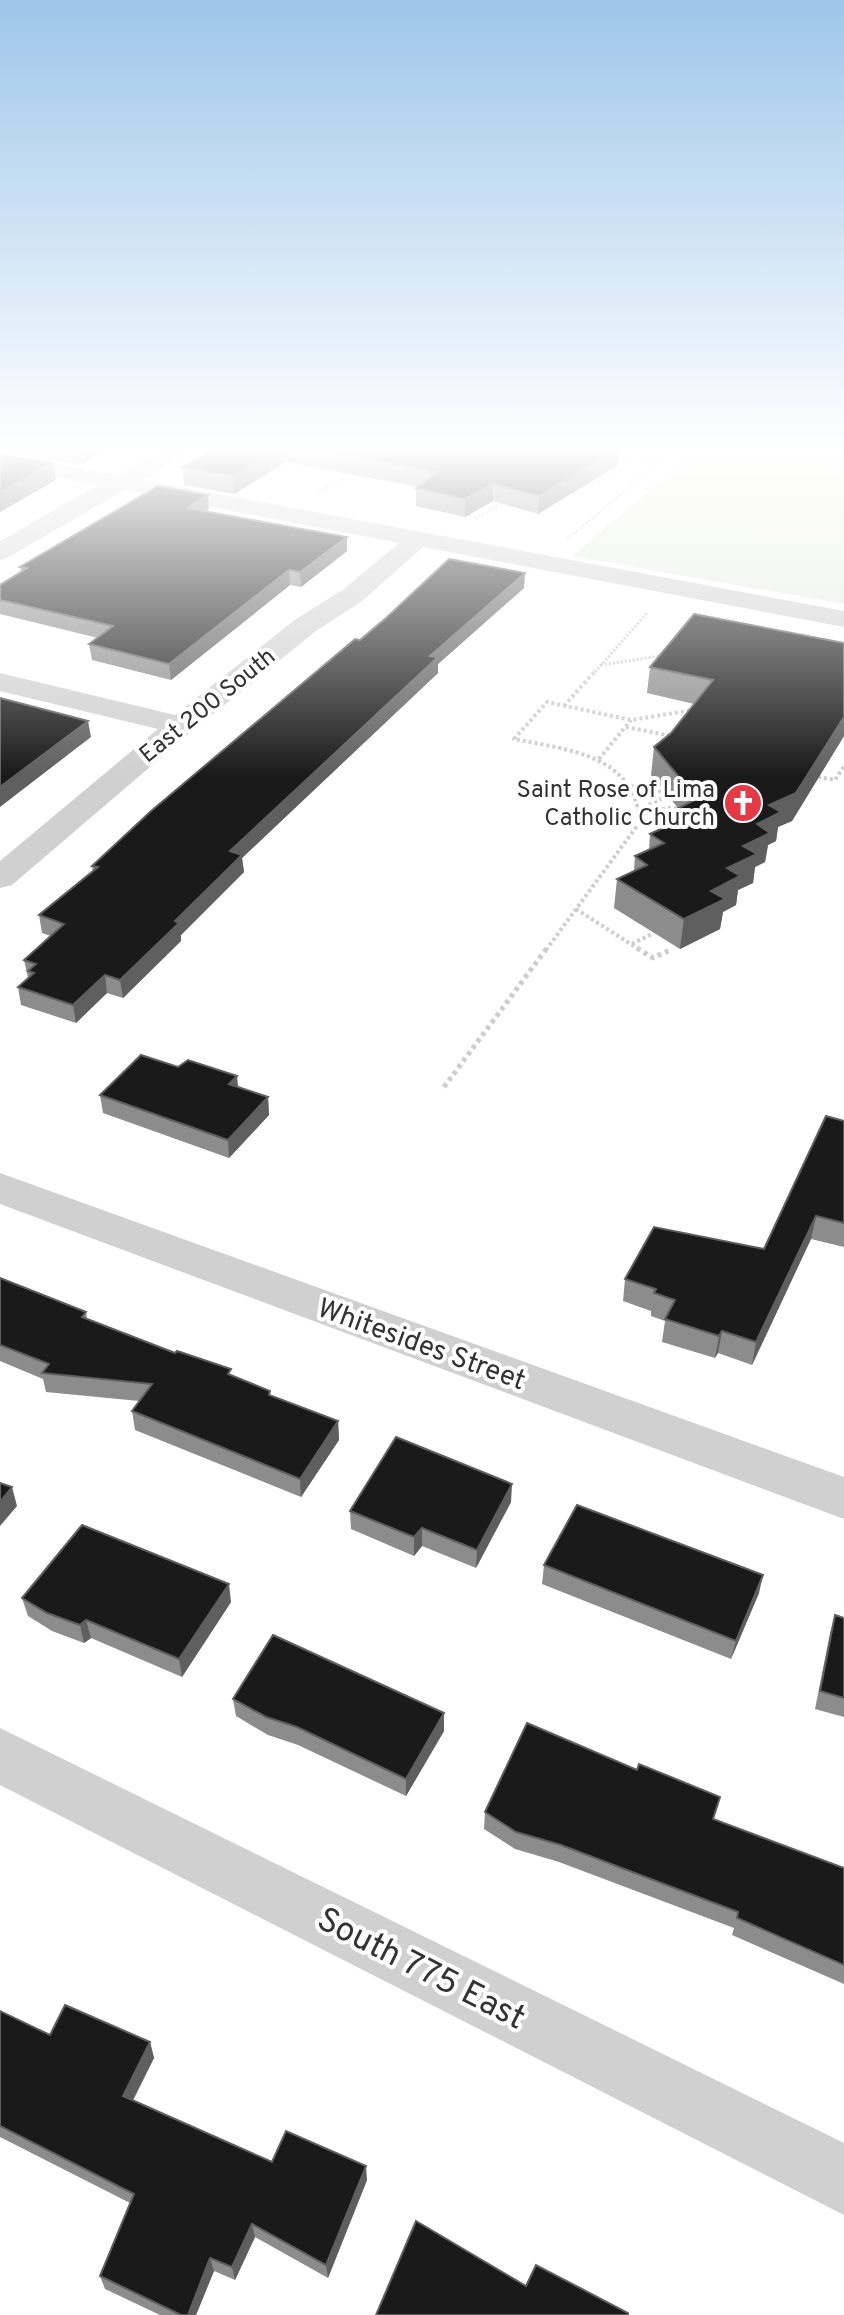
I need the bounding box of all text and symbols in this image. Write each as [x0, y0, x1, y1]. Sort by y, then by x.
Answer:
street label: East 200 South [134, 643, 282, 771]
place label: Saint Rose of Lima Catholic Church [517, 776, 715, 834]
church icon: Saint Rose of Lima Catholic Church [722, 782, 764, 824]
street label: Whitesides Street [312, 1291, 530, 1400]
street label: South 775 East [309, 1899, 532, 2041]

